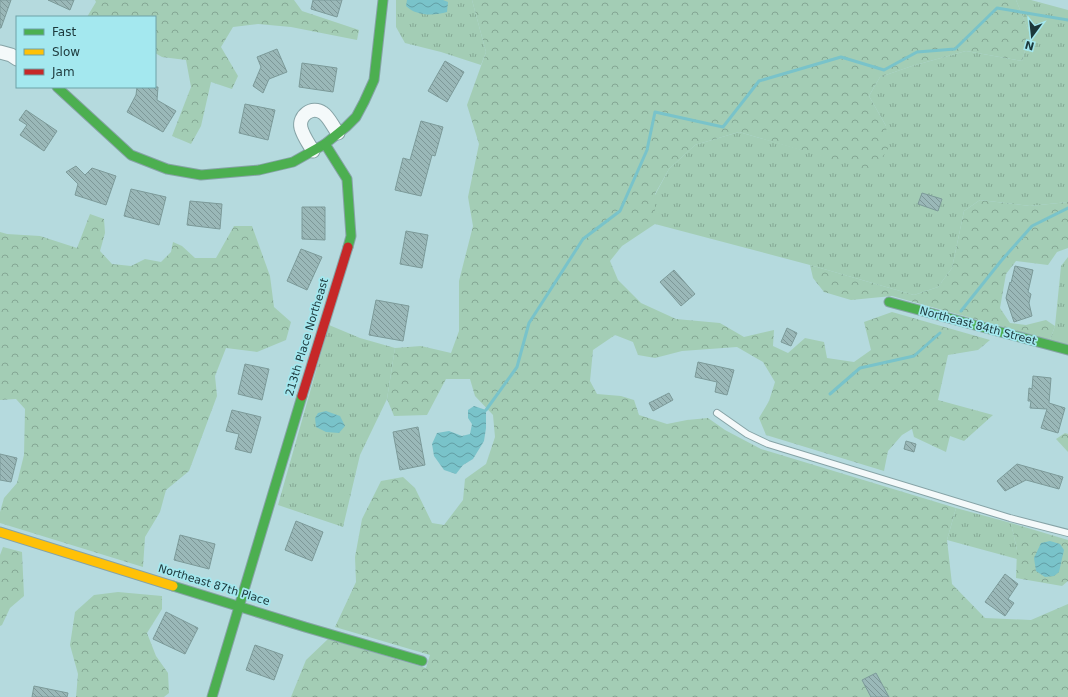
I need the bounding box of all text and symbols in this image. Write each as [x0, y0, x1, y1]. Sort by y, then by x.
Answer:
legend [16, 16, 156, 88]
north arrow [1012, 16, 1052, 56]
text: Fast [52, 25, 76, 39]
text: N [1023, 38, 1036, 53]
text: Slow [52, 45, 80, 59]
text: Jam [51, 65, 75, 79]
street label: 213th Place Northeast [283, 276, 331, 398]
street label: Northeast 84th Street [918, 304, 1038, 348]
street label: Northeast 87th Place [157, 562, 272, 608]

